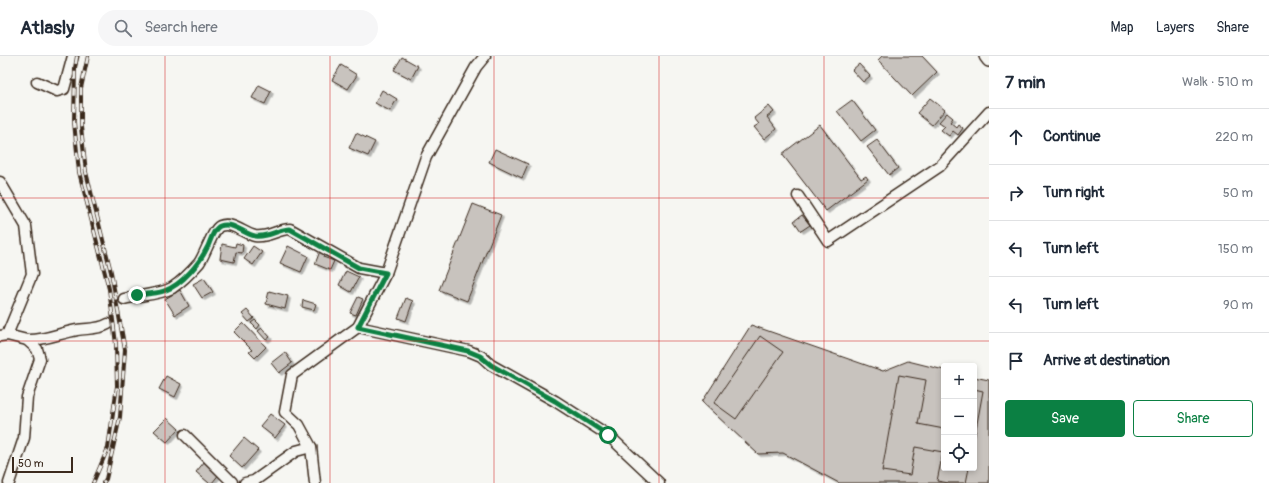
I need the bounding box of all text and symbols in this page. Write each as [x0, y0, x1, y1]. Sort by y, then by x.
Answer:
search box [98, 10, 378, 46]
text: Atlasly [20, 16, 74, 40]
icon: search [112, 17, 134, 39]
text: Search here [144, 18, 218, 37]
text: Map [1111, 19, 1134, 36]
text: Layers [1156, 19, 1194, 36]
text: Share [1216, 19, 1249, 36]
text: 7 min [1005, 72, 1045, 93]
text: Walk · 510 m [1182, 74, 1253, 90]
icon: ahead [1005, 126, 1027, 148]
text: Continue [1043, 127, 1101, 146]
text: 220 m [1215, 129, 1253, 145]
icon: right [1005, 182, 1027, 204]
text: Turn right [1043, 183, 1104, 202]
text: 50 m [1223, 185, 1253, 201]
icon: left [1005, 238, 1027, 260]
text: Turn left [1043, 239, 1099, 258]
text: 150 m [1218, 241, 1253, 257]
route end [128, 286, 146, 304]
icon: left [1005, 294, 1027, 316]
text: Turn left [1043, 295, 1099, 314]
text: 90 m [1223, 297, 1253, 313]
icon: arrive [1005, 350, 1027, 372]
text: Arrive at destination [1043, 351, 1170, 370]
map controls [941, 363, 977, 471]
button: + [941, 363, 977, 399]
button: − [941, 399, 977, 435]
button: Save [1005, 400, 1125, 437]
button: Share [1133, 400, 1253, 437]
route start [599, 426, 617, 444]
button: locate [941, 435, 977, 471]
scale bar [12, 455, 73, 474]
text: 50 m [18, 457, 44, 470]

